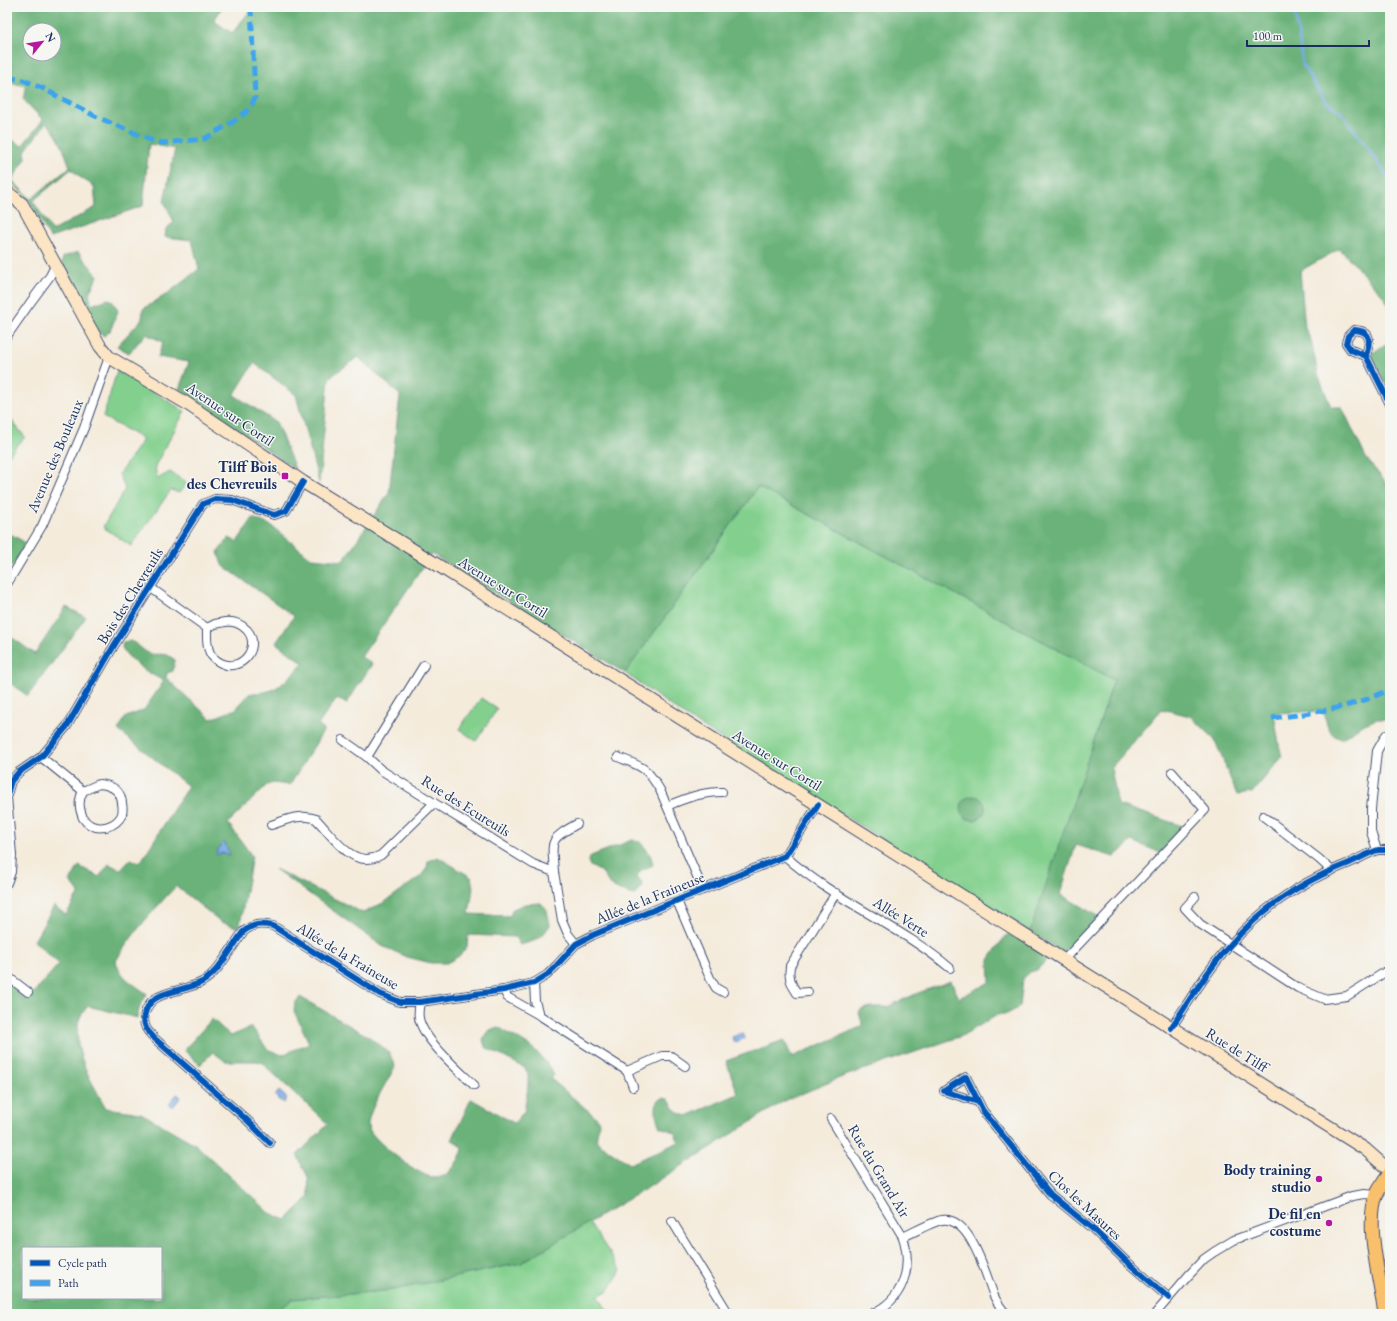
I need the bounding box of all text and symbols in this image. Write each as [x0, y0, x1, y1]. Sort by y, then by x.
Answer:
north arrow [22, 22, 62, 62]
scale bar [1247, 22, 1369, 48]
text: 100 m [1253, 28, 1283, 44]
text: N [42, 30, 59, 44]
street label: Avenue sur Cortil [182, 377, 278, 450]
street label: Avenue des Bouleaux [22, 396, 87, 516]
place label: Tilff Bois des Chevreuils [187, 457, 277, 493]
marker: Tilff Bois des Chevreuils [280, 471, 290, 481]
street label: Bois des Chevreuils [92, 544, 167, 648]
street label: Avenue sur Cortil [454, 551, 552, 622]
street label: Avenue sur Cortil [728, 724, 826, 795]
street label: Rue des Ecureuils [418, 771, 515, 841]
street label: Allée de la Fraineuse [592, 867, 707, 928]
street label: Allée Verte [869, 892, 933, 941]
street label: Allée de la Fraineuse [293, 917, 403, 994]
street label: Rue de Tilff [1203, 1023, 1274, 1077]
street label: Rue du Grand Air [844, 1121, 915, 1221]
place label: Body training studio [1223, 1160, 1311, 1196]
street label: Clos les Masures [1044, 1165, 1126, 1244]
marker: Body training studio [1314, 1174, 1324, 1184]
place label: De fil en costume [1268, 1204, 1322, 1240]
marker: De fil en costume [1324, 1218, 1334, 1228]
legend [22, 1247, 162, 1299]
text: Cycle path [58, 1255, 107, 1271]
text: Path [58, 1275, 79, 1291]

